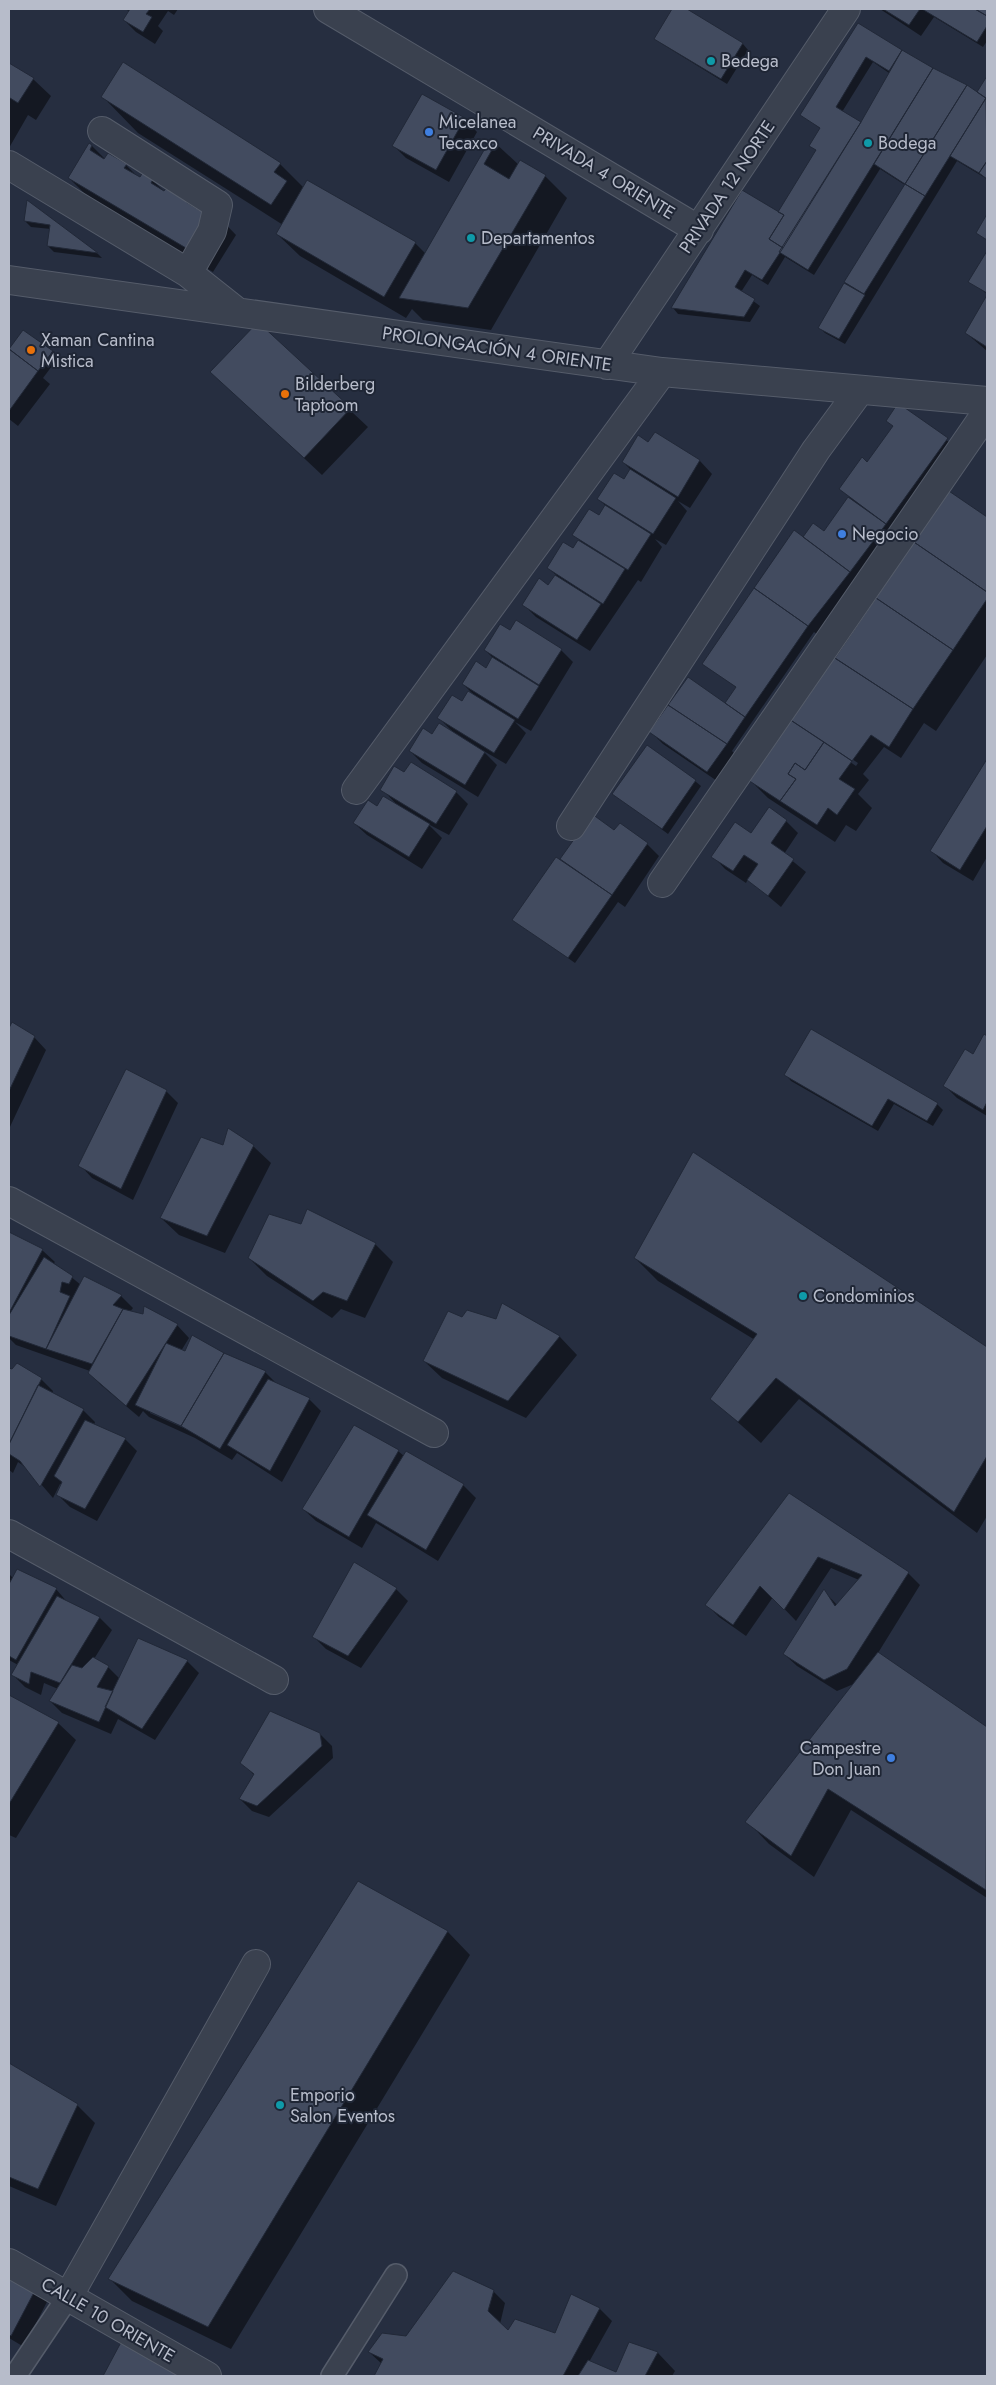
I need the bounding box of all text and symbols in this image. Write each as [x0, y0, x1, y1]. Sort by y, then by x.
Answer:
place label: Bedega [721, 48, 779, 74]
marker: Bedega [705, 55, 717, 67]
place label: Micelanea Tecaxco [439, 109, 516, 156]
street label: PRIVADA 12 NORTE [673, 115, 781, 259]
street label: PRIVADA 4 ORIENTE [528, 120, 680, 226]
marker: Micelanea Tecaxco [423, 126, 435, 138]
place label: Bodega [878, 130, 936, 156]
marker: Bodega [862, 137, 874, 149]
place label: Departamentos [481, 225, 595, 251]
marker: Departamentos [465, 232, 477, 244]
street label: PROLONGACIÓN 4 ORIENTE [380, 320, 614, 378]
place label: Xaman Cantina Mistica [41, 327, 155, 374]
marker: Xaman Cantina Mistica [25, 344, 37, 356]
place label: Bilderberg Taptoom [295, 371, 375, 418]
marker: Bilderberg Taptoom [279, 388, 291, 400]
place label: Negocio [852, 521, 919, 547]
marker: Negocio [836, 528, 848, 540]
place label: Condominios [813, 1283, 915, 1309]
marker: Condominios [797, 1290, 809, 1302]
place label: Campestre Don Juan [800, 1735, 881, 1782]
marker: Campestre Don Juan [885, 1752, 897, 1764]
place label: Emporio Salon Eventos [290, 2082, 395, 2129]
marker: Emporio Salon Eventos [274, 2099, 286, 2111]
street label: CALLE 10 ORIENTE [36, 2271, 180, 2369]

